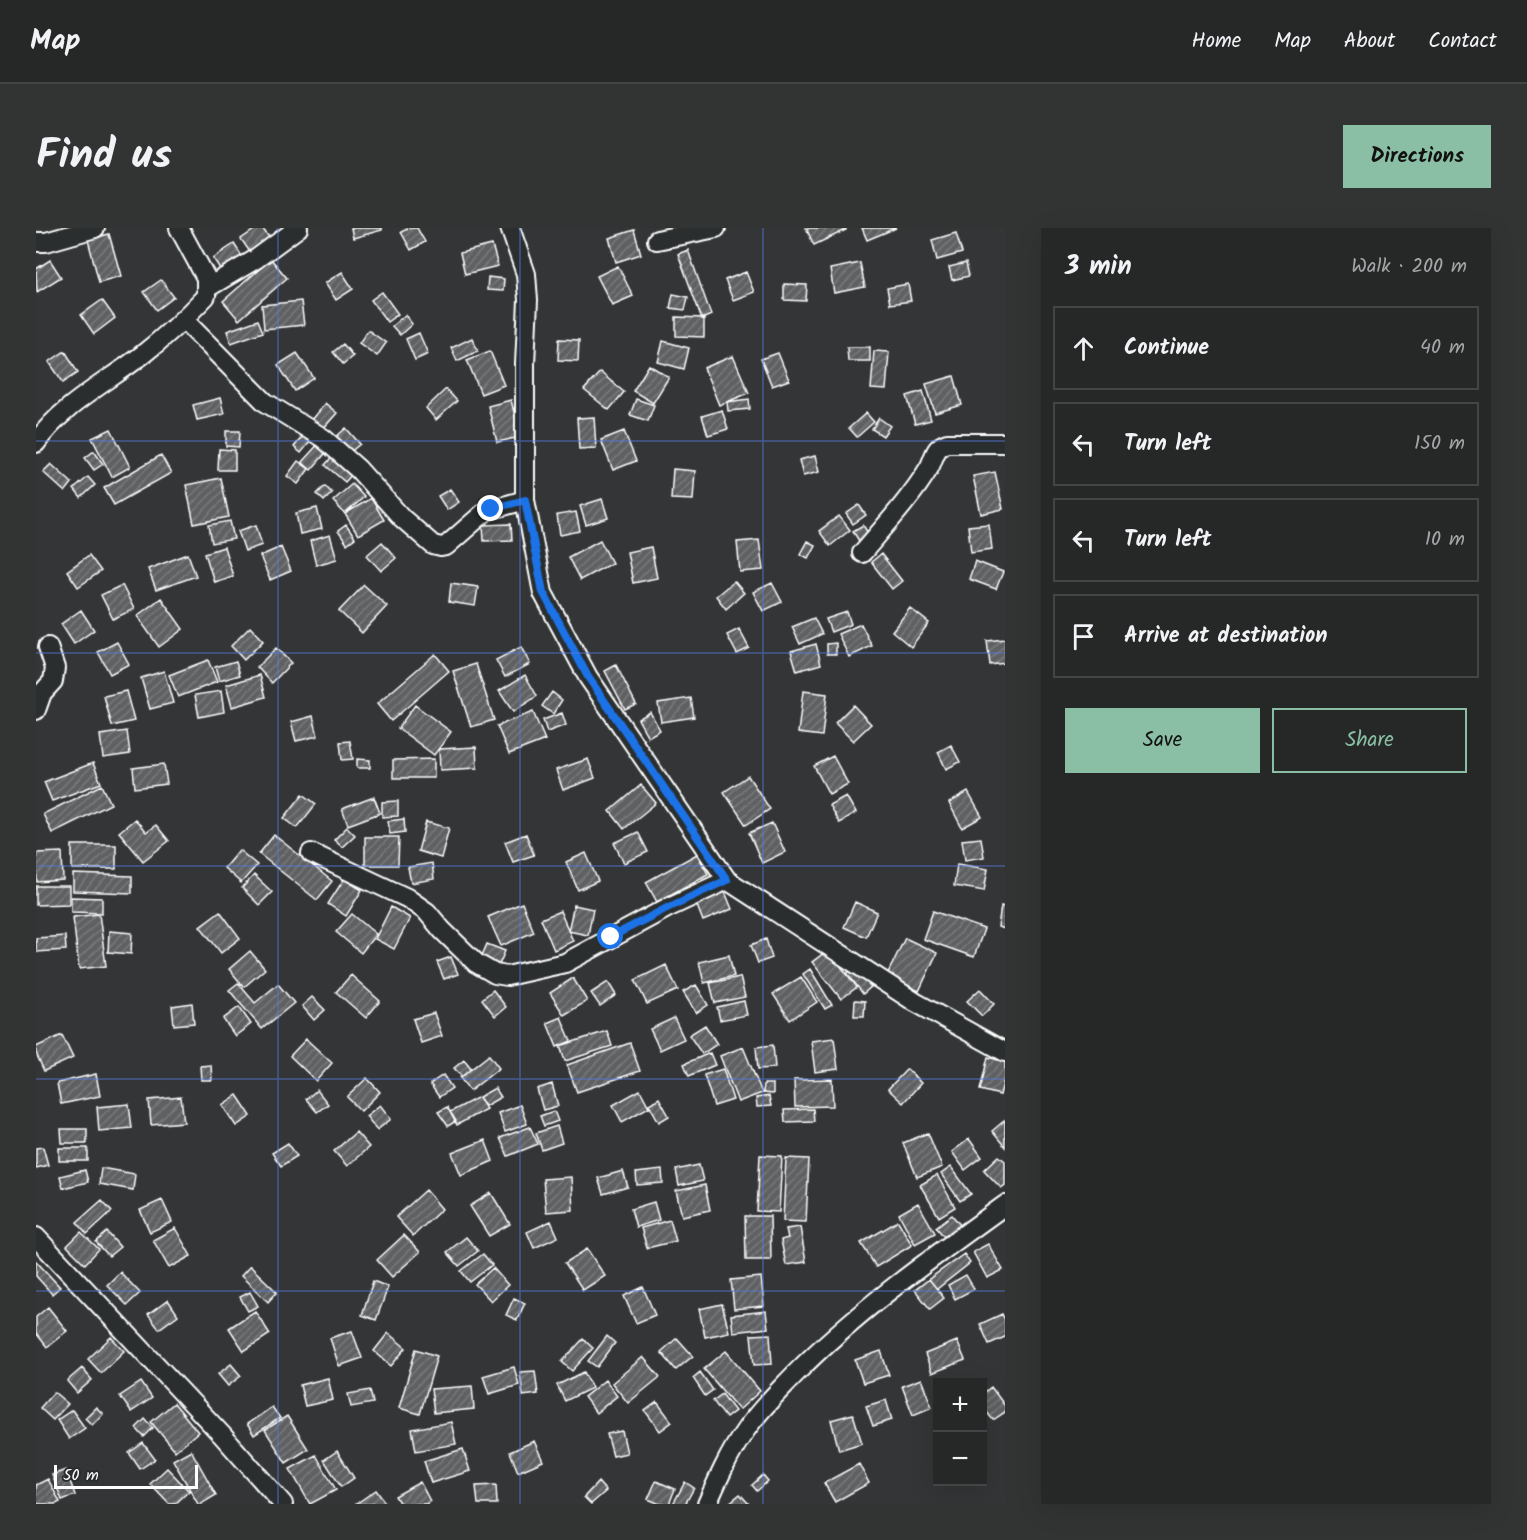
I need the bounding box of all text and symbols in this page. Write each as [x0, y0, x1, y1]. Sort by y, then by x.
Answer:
text: Map [30, 19, 81, 64]
text: Home [1192, 25, 1241, 58]
text: Map [1274, 25, 1311, 58]
text: About [1344, 25, 1395, 58]
text: Contact [1428, 25, 1497, 58]
text: Find us [36, 123, 172, 190]
button: Directions [1343, 125, 1491, 188]
text: 3 min [1065, 246, 1132, 288]
text: Walk · 200 m [1351, 251, 1467, 283]
text: Continue [1124, 331, 1209, 366]
icon: ahead [1067, 332, 1100, 365]
text: 40 m [1420, 332, 1465, 364]
text: Turn left [1124, 427, 1211, 462]
icon: left [1067, 428, 1100, 461]
text: 150 m [1414, 428, 1465, 460]
route end [477, 495, 503, 521]
text: Turn left [1124, 523, 1211, 558]
icon: left [1067, 524, 1100, 557]
text: 10 m [1425, 524, 1465, 556]
text: Arrive at destination [1124, 619, 1327, 654]
icon: arrive [1067, 620, 1100, 653]
button: Save [1065, 708, 1260, 773]
button: Share [1272, 708, 1467, 773]
route start [597, 923, 623, 949]
map controls [933, 1378, 987, 1486]
button: + [933, 1378, 987, 1432]
button: − [933, 1432, 987, 1486]
scale bar [54, 1462, 198, 1490]
text: 50 m [63, 1463, 99, 1488]

